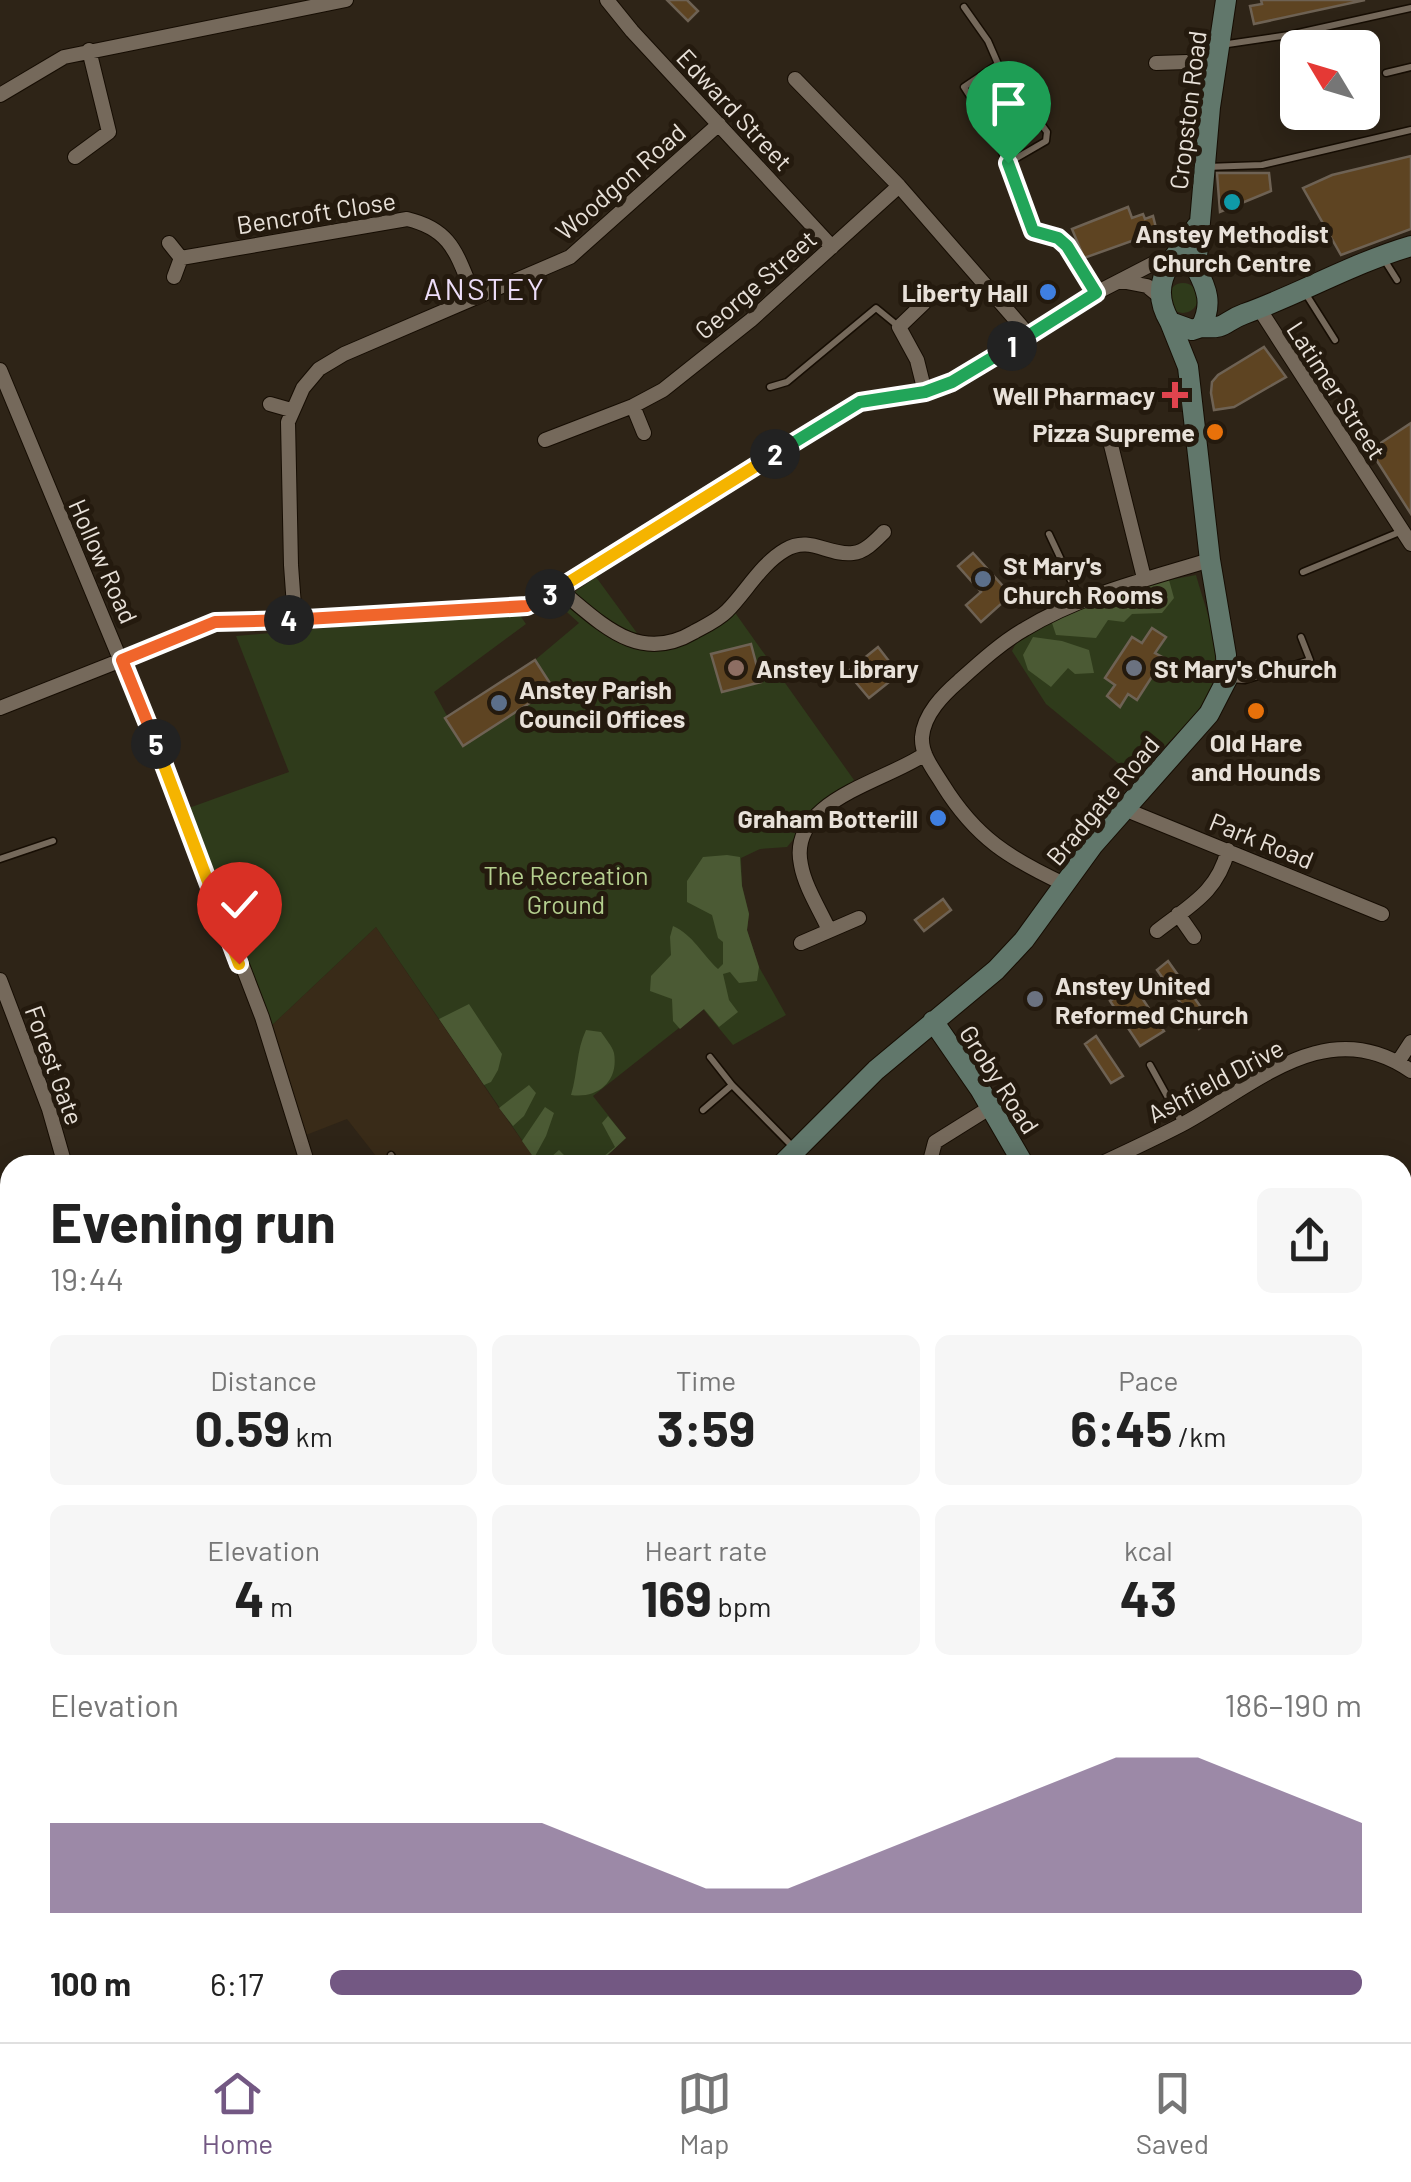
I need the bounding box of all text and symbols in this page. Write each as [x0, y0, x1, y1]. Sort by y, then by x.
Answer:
street label: Cropston Road [1162, 29, 1212, 191]
north arrow [1280, 30, 1380, 130]
map controls [1280, 30, 1380, 130]
street label: Edward Street [671, 42, 799, 176]
pin [966, 61, 1051, 164]
icon: arrive [981, 76, 1036, 131]
street label: Woodgon Road [549, 116, 691, 246]
street label: Bencroft Close [234, 185, 398, 239]
marker: Anstey Methodist Church Centre [1221, 191, 1243, 213]
place label: Anstey Methodist Church Centre [1135, 218, 1329, 277]
street label: George Street [688, 223, 822, 345]
district label: ANSTEY [424, 270, 546, 306]
place label: Liberty Hall [902, 277, 1028, 307]
marker: Liberty Hall [1037, 281, 1059, 303]
street label: Latimer Street [1281, 315, 1393, 465]
pin: 1 [987, 321, 1037, 371]
text: 1 [1007, 329, 1017, 363]
place label: Well Pharmacy [993, 380, 1155, 410]
marker: Well Pharmacy [1164, 384, 1186, 406]
place label: Pizza Supreme [1032, 417, 1195, 447]
marker: Pizza Supreme [1204, 421, 1226, 443]
pin: 2 [750, 429, 800, 479]
text: 2 [767, 437, 783, 471]
street label: Hollow Road [63, 494, 145, 628]
place label: St Mary's Church Rooms [1003, 550, 1163, 609]
marker: St Mary's Church Rooms [972, 568, 994, 590]
pin: 3 [525, 569, 575, 619]
text: 3 [542, 577, 558, 611]
pin: 4 [264, 595, 314, 645]
text: 4 [281, 603, 297, 637]
place label: Anstey Library [756, 653, 919, 683]
place label: St Mary's Church [1154, 653, 1337, 683]
marker: Anstey Library [725, 657, 747, 679]
marker: St Mary's Church [1123, 657, 1145, 679]
place label: Anstey Parish Council Offices [519, 674, 685, 733]
marker: Anstey Parish Council Offices [488, 692, 510, 714]
marker: Old Hare and Hounds [1245, 700, 1267, 722]
pin: 5 [131, 719, 181, 769]
text: 5 [148, 727, 164, 761]
place label: Old Hare and Hounds [1191, 727, 1321, 786]
street label: Bradgate Road [1039, 729, 1165, 871]
place label: Graham Botterill [738, 803, 918, 833]
street label: Park Road [1206, 806, 1318, 874]
marker: Graham Botterill [927, 807, 949, 829]
park label: The Recreation Ground [484, 860, 648, 919]
pin [197, 862, 282, 965]
icon: check [212, 877, 267, 932]
place label: Anstey United Reformed Church [1055, 970, 1248, 1029]
marker: Anstey United Reformed Church [1024, 988, 1046, 1010]
street label: Forest Gate [20, 1001, 90, 1129]
street label: Groby Road [954, 1019, 1046, 1139]
street label: Ashfield Drive [1142, 1032, 1288, 1128]
text: Evening run [50, 1188, 336, 1254]
button: share [1257, 1188, 1362, 1293]
text: 19:44 [50, 1259, 124, 1297]
text: Distance [210, 1363, 317, 1397]
text: Time [676, 1363, 736, 1397]
text: Pace [1118, 1363, 1178, 1397]
text: 0.59 [195, 1397, 290, 1457]
text: 3:59 [657, 1397, 755, 1457]
text: 6:45 [1070, 1397, 1172, 1457]
text: km [290, 1419, 333, 1453]
text: /km [1172, 1419, 1226, 1453]
text: Elevation [207, 1533, 320, 1567]
text: Heart rate [645, 1533, 767, 1567]
text: kcal [1124, 1533, 1173, 1567]
text: 4 [234, 1567, 264, 1627]
text: 169 [641, 1567, 712, 1627]
text: 43 [1120, 1567, 1177, 1627]
text: m [264, 1589, 293, 1623]
text: bpm [712, 1589, 771, 1623]
text: Elevation [50, 1685, 179, 1723]
text: 186–190 m [1224, 1685, 1362, 1723]
text: 100 m [50, 1964, 131, 2002]
text: 6:17 [210, 1964, 264, 2002]
tab: Home [202, 2066, 273, 2160]
tab: Map [677, 2066, 732, 2160]
tab: Saved [1136, 2066, 1209, 2160]

